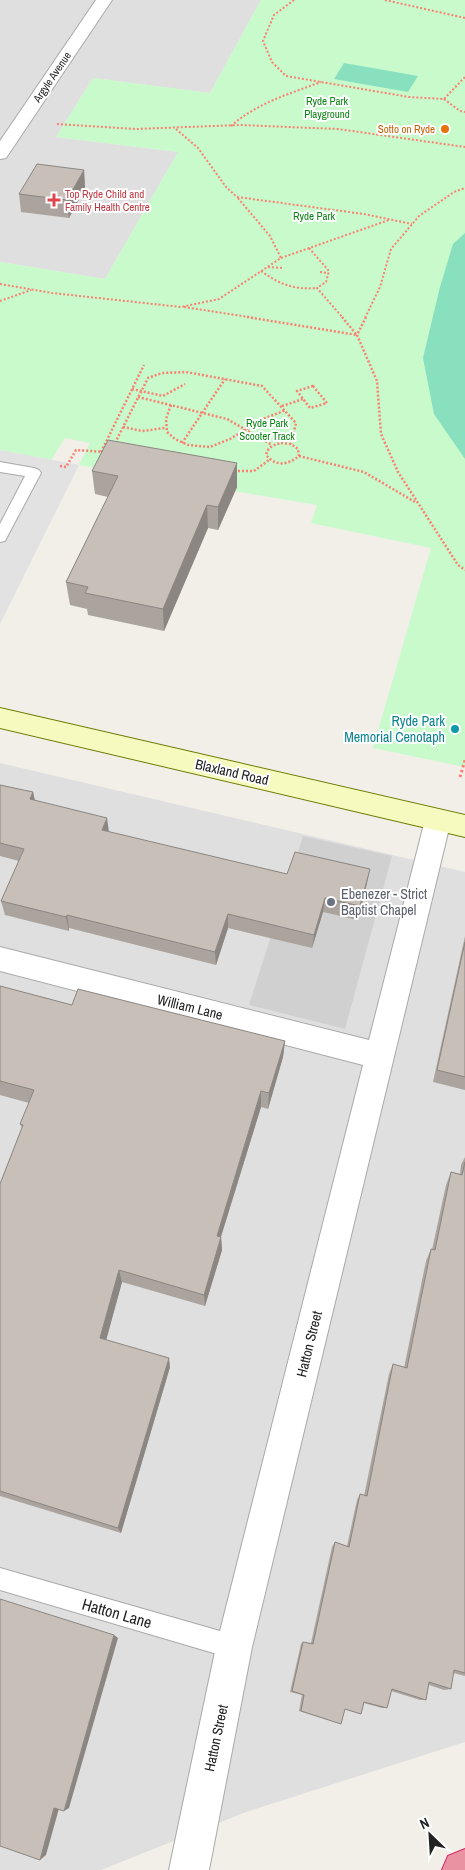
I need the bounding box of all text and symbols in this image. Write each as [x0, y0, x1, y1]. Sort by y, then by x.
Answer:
street label: Argyle Avenue [29, 49, 74, 106]
park label: Ryde Park Playground [304, 94, 350, 121]
place label: Sotto on Ryde [378, 122, 435, 136]
marker: Sotto on Ryde [439, 123, 451, 135]
place label: Top Ryde Child and Family Health Centre [65, 187, 150, 214]
marker: Top Ryde Child and Family Health Centre [47, 193, 61, 207]
park label: Ryde Park [293, 209, 336, 223]
park label: Ryde Park Scooter Track [239, 416, 295, 443]
place label: Ryde Park Memorial Cenotaph [344, 712, 445, 746]
marker: Ryde Park Memorial Cenotaph [449, 723, 461, 735]
street label: Blaxland Road [194, 755, 270, 789]
place label: Ebenezer - Strict Baptist Chapel [341, 885, 427, 919]
marker: Ebenezer - Strict Baptist Chapel [325, 896, 337, 908]
street label: William Lane [155, 990, 225, 1024]
street label: Hatton Street [292, 1309, 326, 1379]
street label: Hatton Lane [80, 1593, 154, 1633]
street label: Hatton Street [200, 1703, 232, 1773]
north arrow [405, 1810, 455, 1860]
text: N [417, 1813, 432, 1833]

